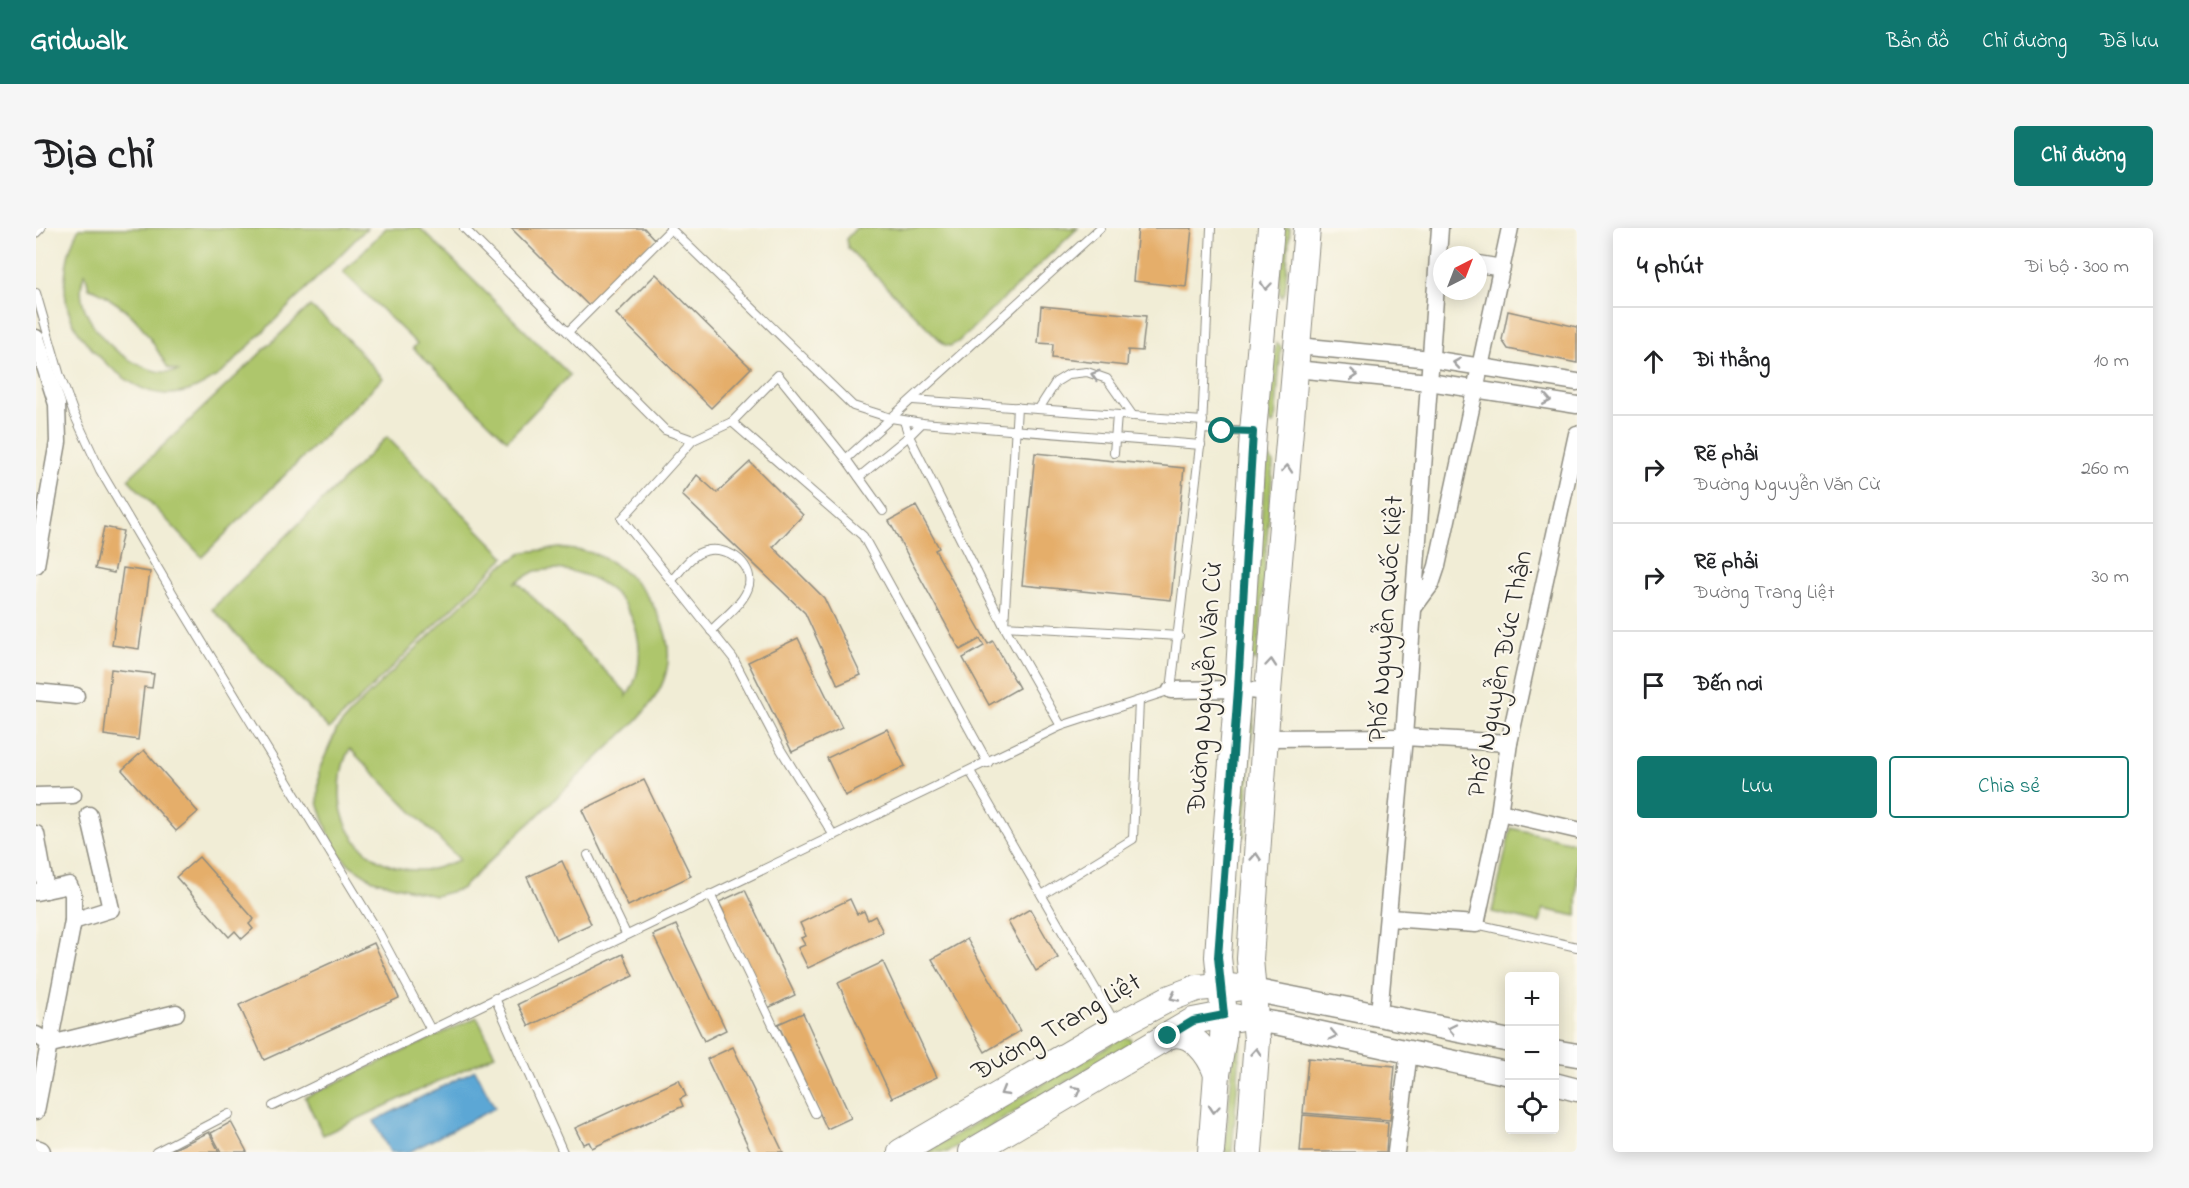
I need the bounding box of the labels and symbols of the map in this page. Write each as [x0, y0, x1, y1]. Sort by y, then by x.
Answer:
north arrow [1433, 246, 1487, 300]
one-way arrow [1260, 282, 1273, 291]
one-way arrow [1452, 357, 1462, 370]
one-way arrow [1349, 368, 1358, 381]
one-way arrow [1090, 370, 1101, 382]
one-way arrow [1542, 394, 1552, 406]
route start [1208, 417, 1234, 443]
one-way arrow [1280, 464, 1293, 473]
street label: Phố Nguyễn Quốc Kiệt [1359, 494, 1415, 744]
street label: Phố Nguyễn Đức Thận [1458, 547, 1544, 801]
street label: Đường Nguyễn Văn Cừ [1178, 561, 1234, 816]
one-way arrow [1264, 658, 1277, 667]
one-way arrow [1250, 853, 1263, 862]
street label: Đường Trang Liệt [964, 964, 1149, 1093]
one-way arrow [1170, 989, 1181, 1001]
route end [1154, 1022, 1180, 1048]
one-way arrow [1448, 1023, 1458, 1036]
one-way arrow [1328, 1028, 1338, 1041]
one-way arrow [1250, 1047, 1263, 1056]
one-way arrow [1000, 1085, 1010, 1096]
one-way arrow [1071, 1086, 1081, 1098]
one-way arrow [1208, 1104, 1221, 1113]

